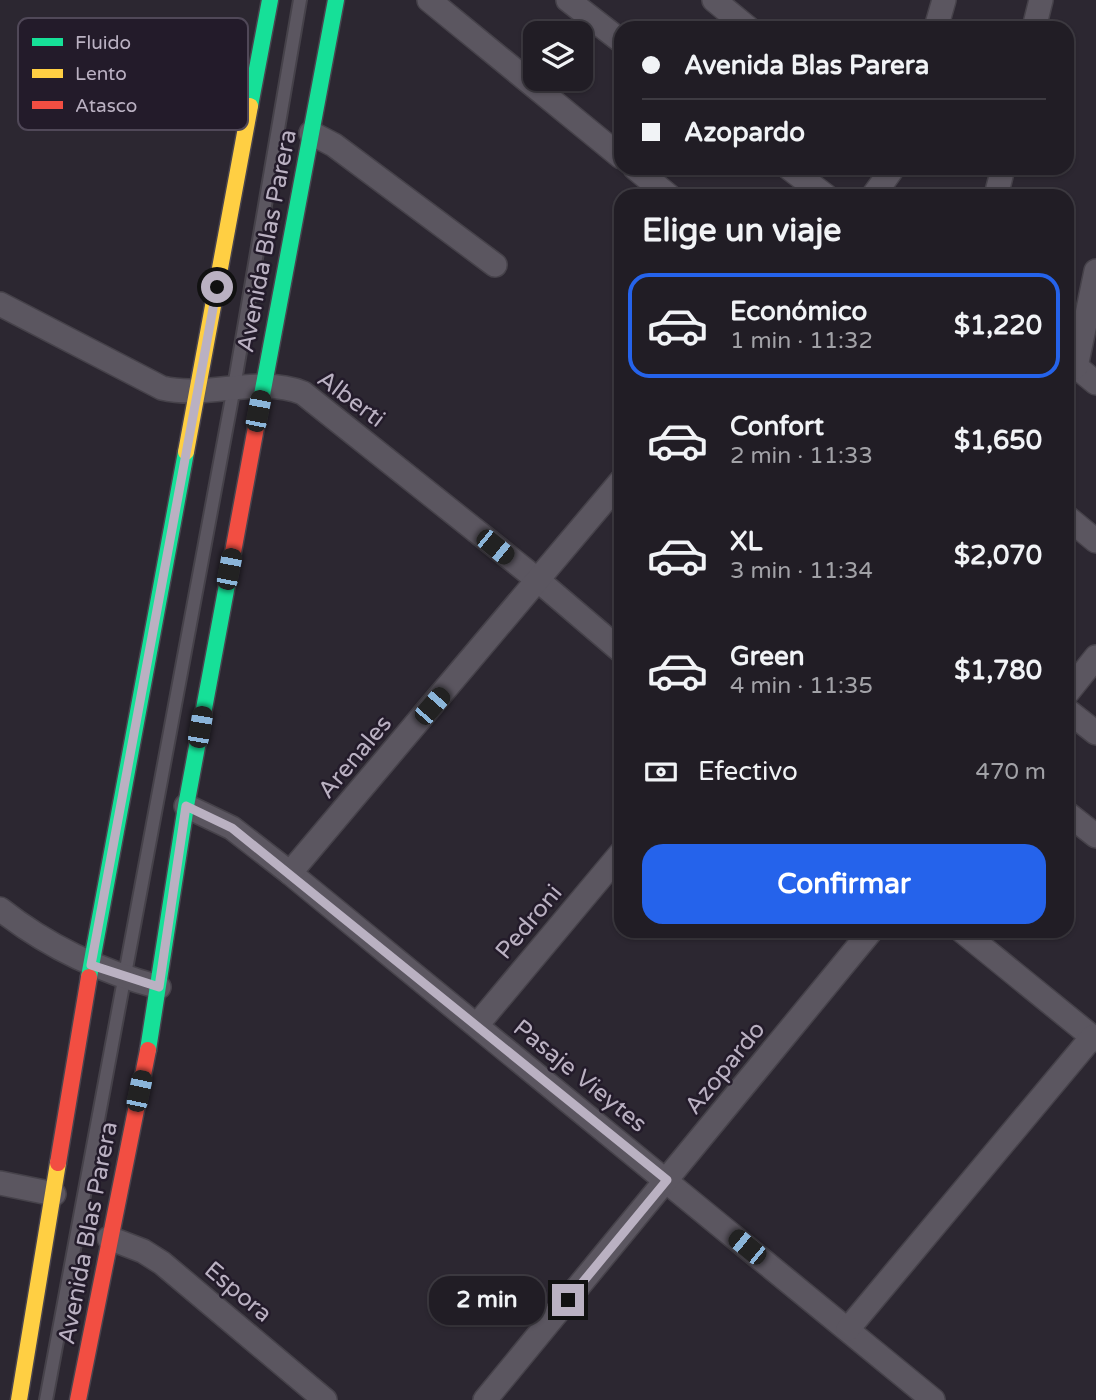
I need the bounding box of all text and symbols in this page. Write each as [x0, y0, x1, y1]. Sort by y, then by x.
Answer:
legend [18, 18, 248, 130]
map controls [523, 21, 593, 91]
button: layers [523, 21, 593, 91]
text: Fluido [75, 32, 131, 54]
text: Avenida Blas Parera [684, 50, 929, 81]
text: Lento [75, 63, 127, 85]
text: Atasco [75, 95, 137, 117]
text: Azopardo [684, 117, 805, 148]
street label: Avenida Blas Parera [231, 127, 303, 355]
text: Elige un viaje [642, 212, 841, 250]
route start [201, 271, 233, 303]
icon: car [646, 294, 709, 357]
text: Económico [730, 296, 867, 327]
text: $1,220 [954, 310, 1042, 341]
text: 1 min · 11:32 [730, 327, 873, 355]
street label: Alberti [312, 364, 390, 434]
car [244, 388, 273, 434]
icon: car [646, 409, 709, 472]
text: Confort [730, 411, 824, 442]
text: $1,650 [954, 425, 1042, 456]
text: 2 min · 11:33 [730, 442, 873, 470]
icon: car [646, 524, 709, 587]
car [473, 526, 518, 568]
text: XL [730, 526, 762, 557]
text: $2,070 [954, 540, 1042, 571]
car [215, 546, 244, 592]
text: 3 min · 11:34 [730, 557, 873, 585]
icon: car [646, 639, 709, 702]
text: Green [730, 641, 805, 672]
text: $1,780 [954, 655, 1042, 686]
text: 4 min · 11:35 [730, 672, 873, 700]
car [411, 683, 454, 729]
car [187, 704, 214, 750]
street label: Arenales [312, 710, 398, 804]
icon: cash [642, 753, 680, 791]
text: Efectivo [698, 756, 798, 787]
text: 470 m [976, 758, 1046, 786]
button: Confirmar [642, 844, 1046, 924]
street label: Pedroni [489, 879, 569, 965]
street label: Pasaje Vieytes [507, 1013, 653, 1139]
street label: Azopardo [679, 1015, 771, 1121]
car [125, 1068, 154, 1114]
street label: Avenida Blas Parera [52, 1119, 124, 1347]
car [725, 1226, 770, 1268]
street label: Espora [198, 1255, 278, 1329]
callout: 2 min [428, 1276, 544, 1324]
route end [552, 1284, 584, 1316]
text: 2 min [456, 1286, 518, 1314]

